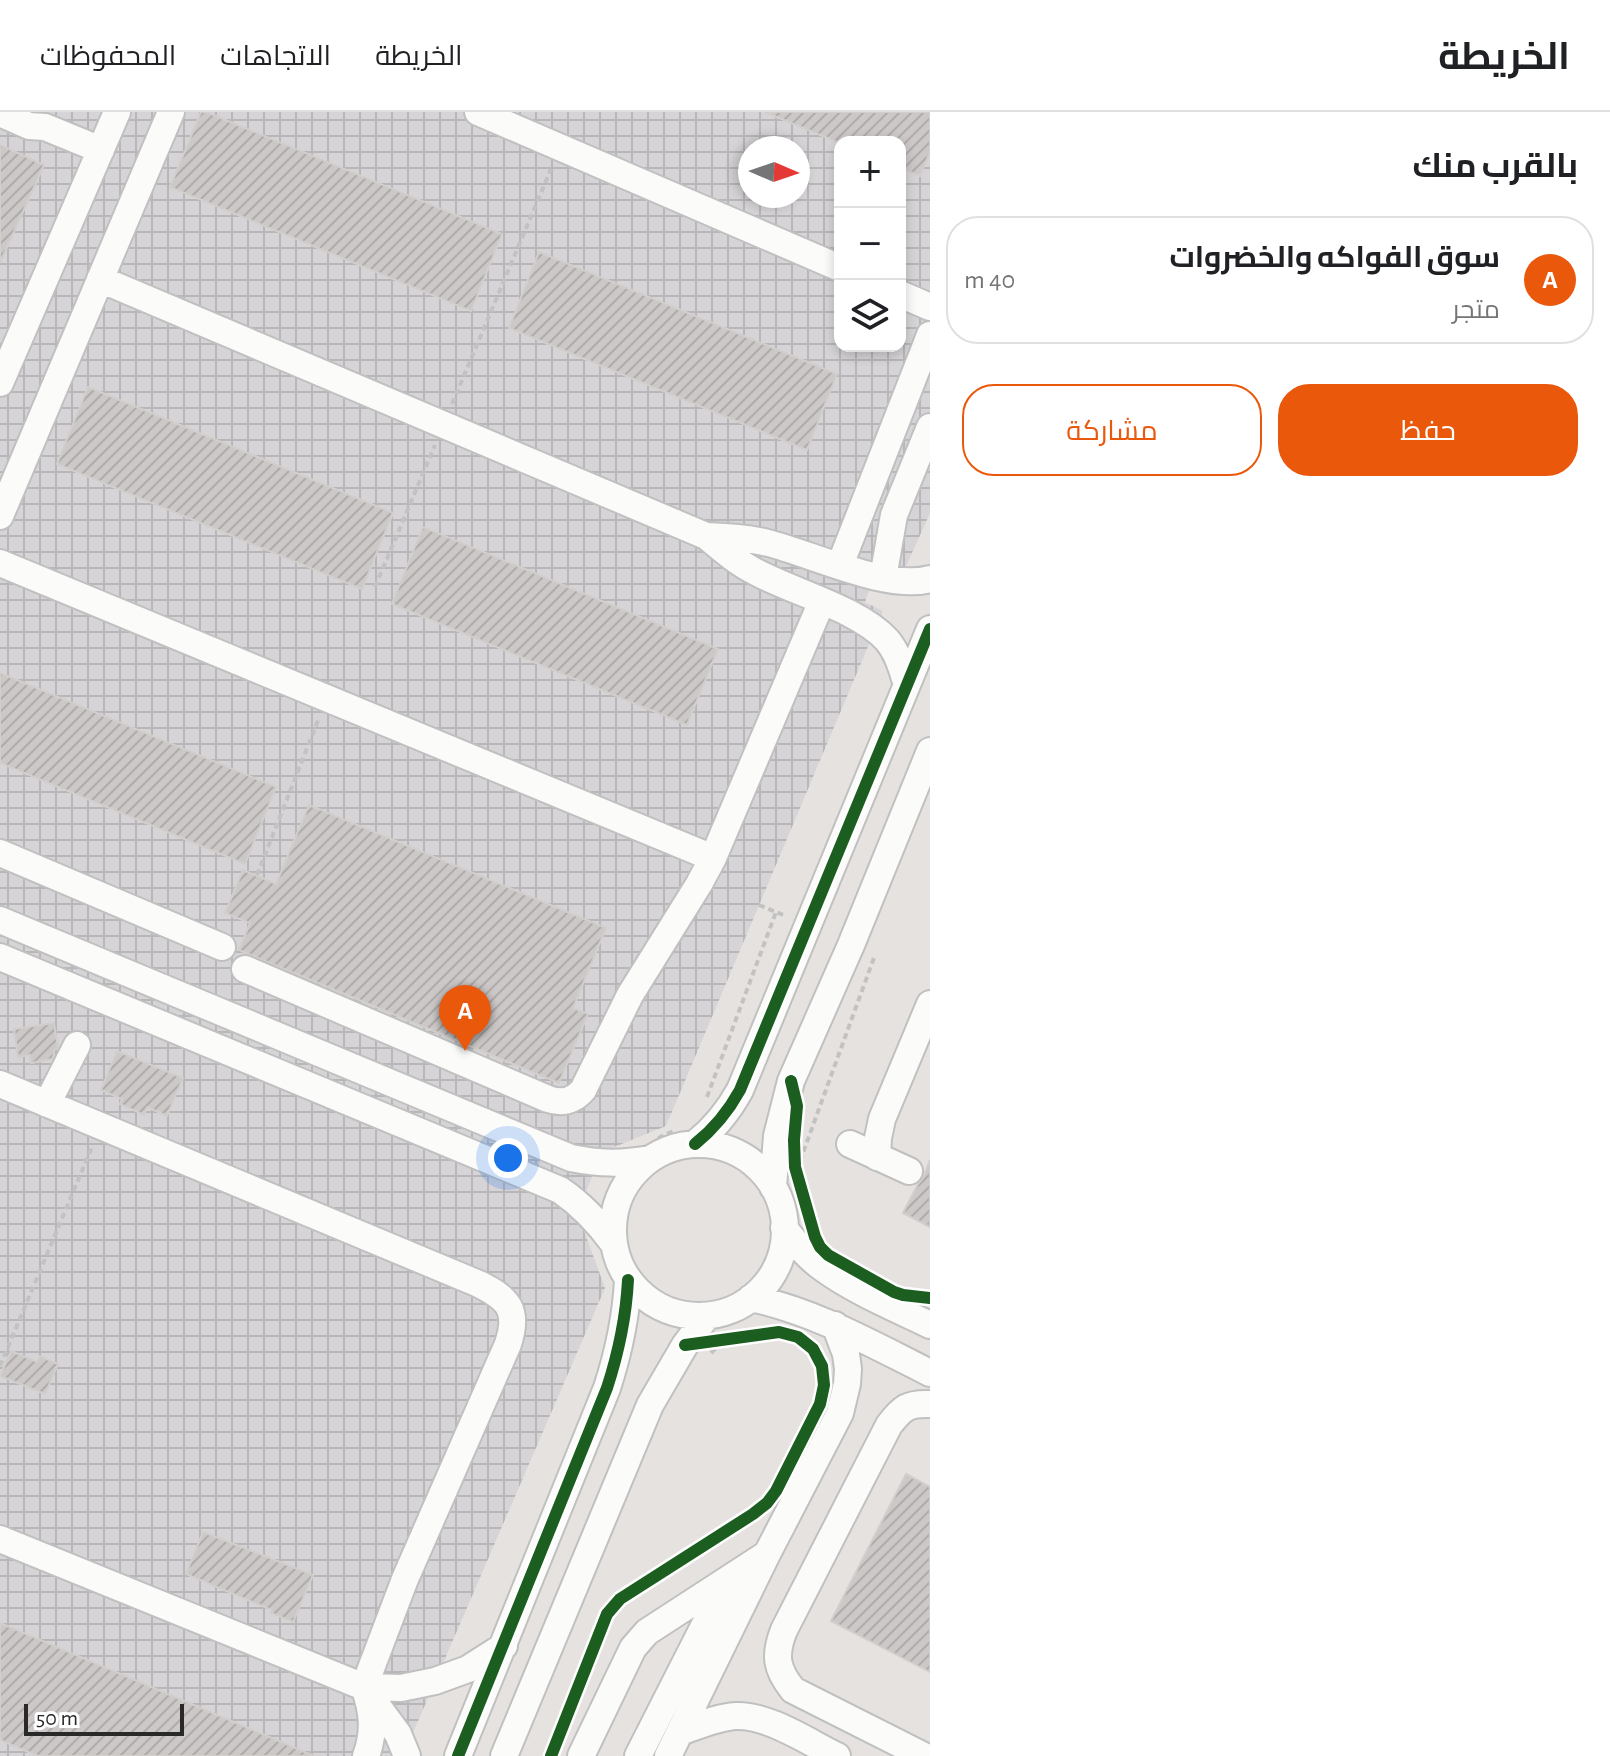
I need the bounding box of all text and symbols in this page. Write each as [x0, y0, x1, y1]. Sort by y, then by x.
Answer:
text: الخريطة [1438, 39, 1570, 77]
text: المحفوظات [40, 43, 176, 71]
text: الاتجاهات [220, 43, 331, 71]
text: الخريطة [375, 43, 463, 71]
north arrow [738, 136, 810, 208]
map controls [834, 136, 906, 352]
button: + [834, 136, 906, 208]
text: بالقرب منك [1412, 150, 1578, 184]
button: − [834, 208, 906, 280]
text: سوق الفواكه والخضروات [1170, 243, 1500, 273]
text: 40 m [964, 267, 1015, 293]
text: A [1542, 267, 1558, 293]
button: layers [834, 280, 906, 352]
text: متجر [1452, 297, 1500, 323]
button: مشاركة [962, 384, 1262, 476]
button: حفظ [1278, 384, 1578, 476]
pin: A [439, 985, 491, 1051]
your location [488, 1138, 528, 1178]
scale bar [24, 1700, 184, 1736]
text: 50 m [36, 1707, 78, 1729]

